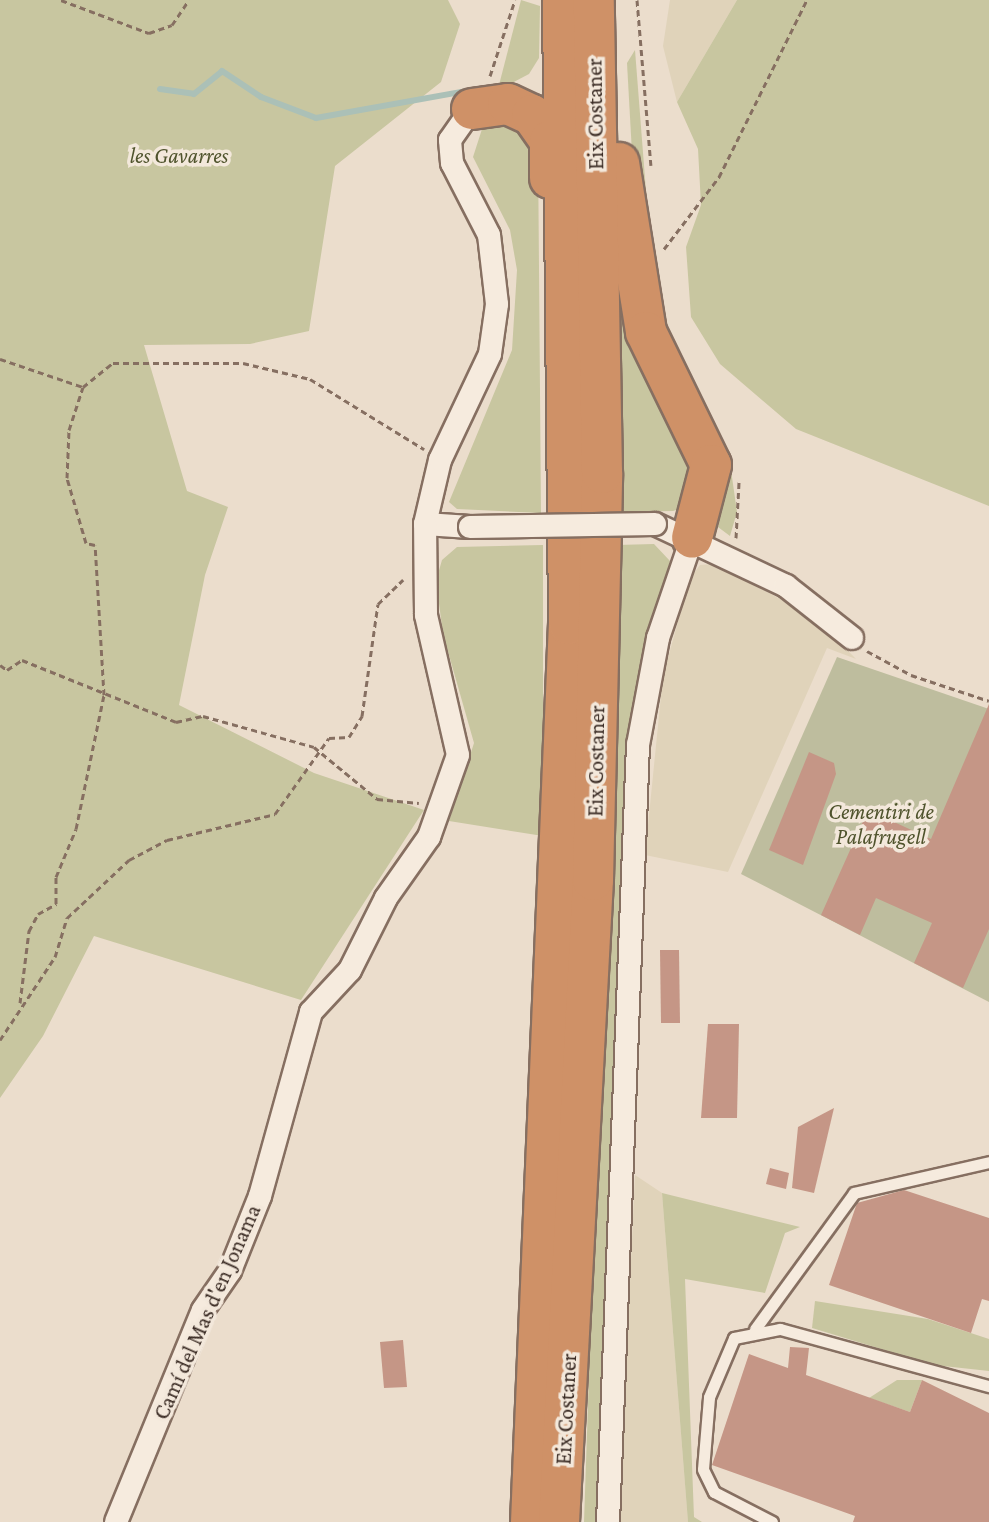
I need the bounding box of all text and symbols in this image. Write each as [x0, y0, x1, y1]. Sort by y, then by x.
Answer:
street label: Eix Costaner [581, 58, 609, 170]
park label: les Gavarres [130, 143, 228, 169]
street label: Eix Costaner [582, 705, 610, 817]
park label: Cementiri de Palafrugell [828, 798, 934, 850]
street label: Camí del Mas d'en Jonama [148, 1200, 266, 1424]
street label: Eix Costaner [550, 1353, 582, 1465]

